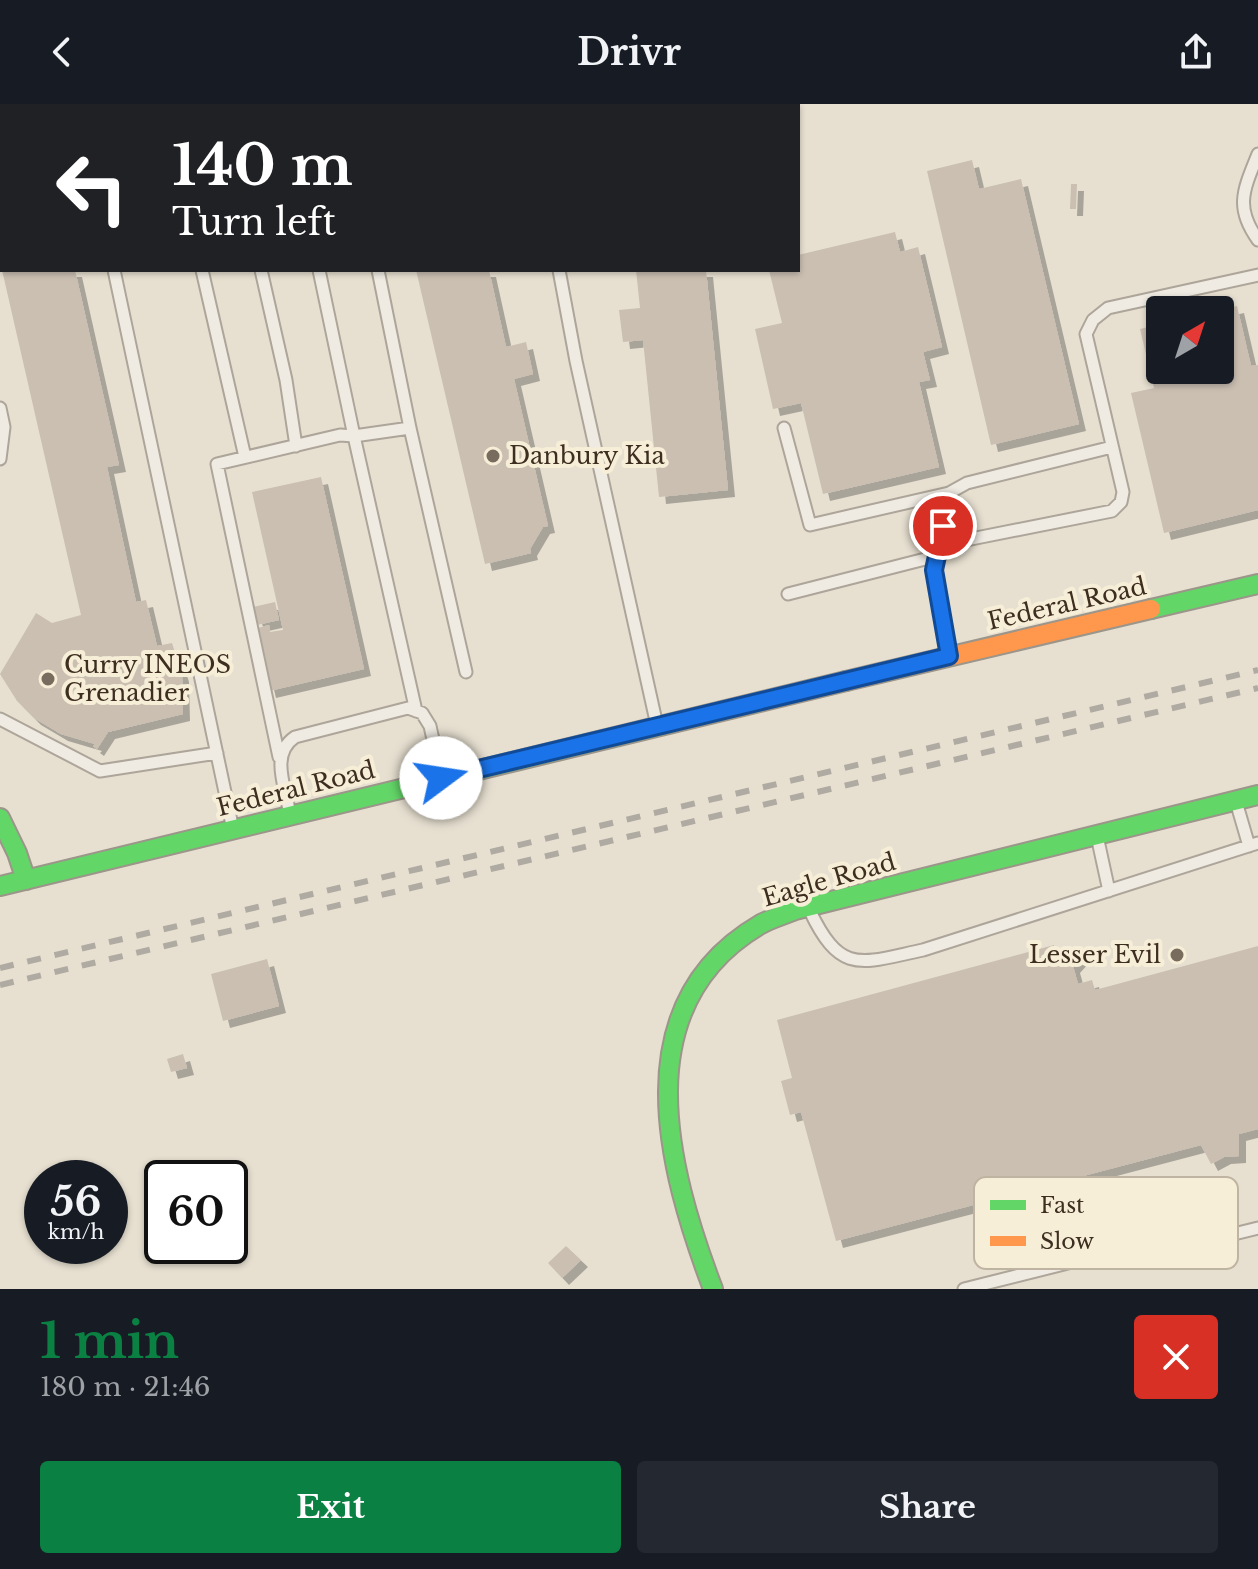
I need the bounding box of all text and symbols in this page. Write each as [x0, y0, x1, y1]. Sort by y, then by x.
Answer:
icon: back [40, 30, 84, 74]
text: Drivr [577, 30, 681, 75]
icon: share [1174, 30, 1218, 74]
text: 140 m [172, 131, 353, 200]
icon: left [40, 136, 144, 240]
text: Turn left [172, 200, 336, 245]
north arrow [1146, 296, 1234, 384]
map controls [1146, 296, 1234, 384]
place label: Danbury Kia [509, 441, 665, 470]
marker: Danbury Kia [484, 447, 502, 465]
pin [909, 492, 977, 560]
icon: arrive [921, 504, 965, 548]
street label: Federal Road [985, 571, 1149, 636]
place label: Curry INEOS Grenadier [64, 650, 231, 707]
marker: Curry INEOS Grenadier [39, 670, 57, 688]
position arrow [399, 736, 483, 820]
street label: Federal Road [214, 755, 378, 822]
street label: Eagle Road [759, 847, 899, 912]
place label: Lesser Evil [1029, 940, 1161, 969]
marker: Lesser Evil [1168, 946, 1186, 964]
speed limit sign: 60 [144, 1160, 248, 1264]
text: 56 [51, 1177, 101, 1227]
legend [974, 1177, 1238, 1269]
text: Fast [1040, 1192, 1085, 1219]
text: km/h [48, 1220, 104, 1244]
text: Slow [1040, 1228, 1094, 1255]
text: 1 min [40, 1311, 179, 1371]
button: close [1134, 1315, 1218, 1399]
text: 180 m · 21:46 [40, 1371, 211, 1403]
button: Exit [40, 1461, 621, 1553]
button: Share [637, 1461, 1218, 1553]

